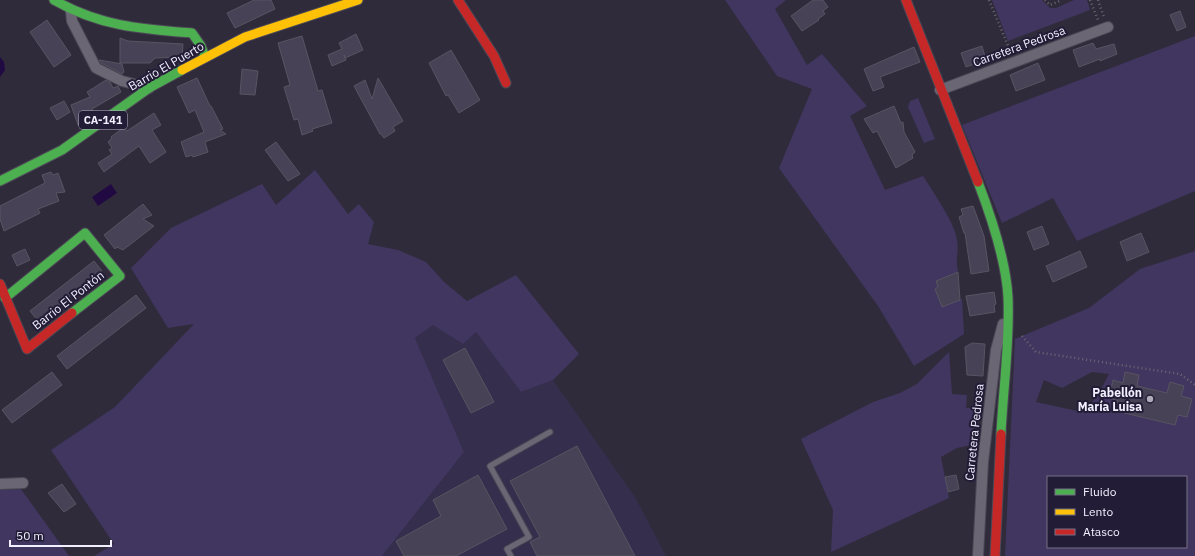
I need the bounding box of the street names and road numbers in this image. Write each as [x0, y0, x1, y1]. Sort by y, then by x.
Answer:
street label: Carretera Pedrosa [971, 22, 1068, 70]
street label: Barrio El Puerto [126, 38, 207, 94]
road number: CA-141 [79, 111, 127, 129]
street label: Barrio El Pontón [29, 267, 107, 333]
street label: Carretera Pedrosa [961, 382, 987, 481]

